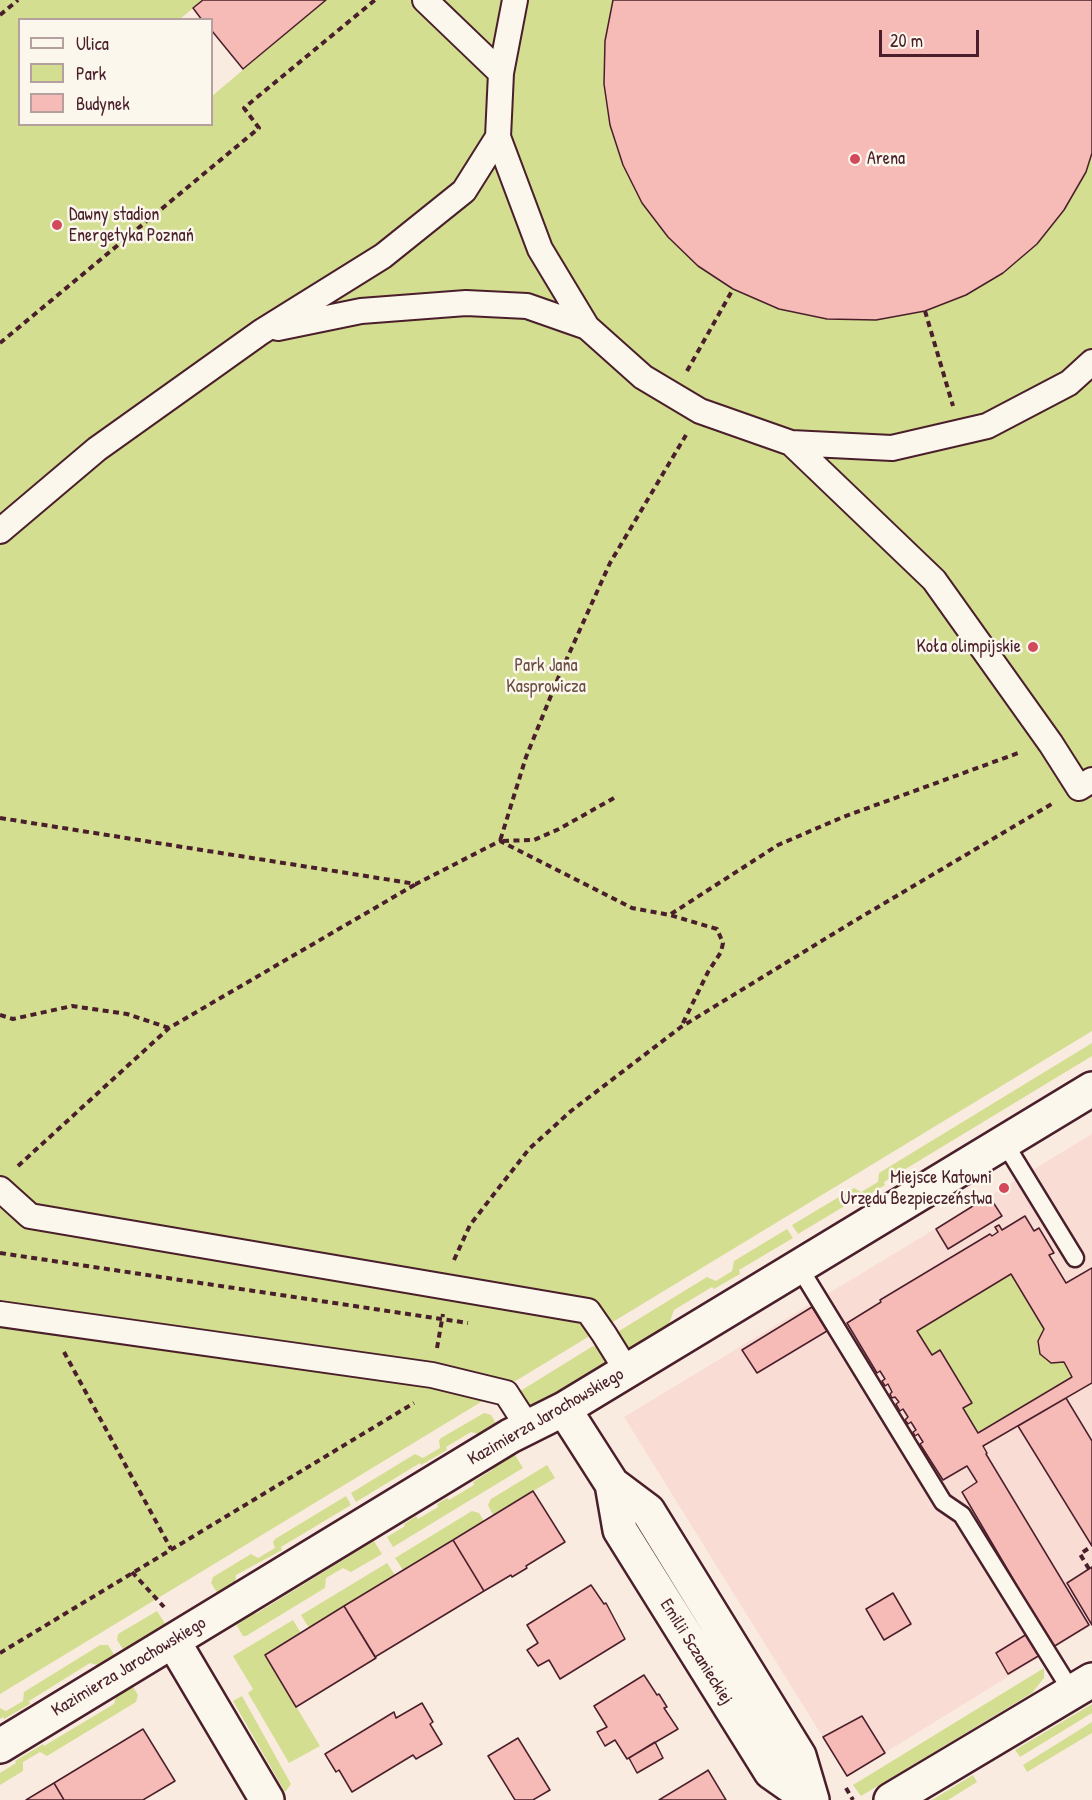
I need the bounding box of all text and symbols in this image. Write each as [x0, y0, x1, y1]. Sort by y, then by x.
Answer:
legend [18, 18, 213, 126]
scale bar [882, 18, 982, 56]
text: 20 m [890, 28, 923, 53]
text: Ulica [76, 31, 109, 56]
text: Park [76, 61, 106, 86]
text: Budynek [76, 91, 130, 116]
place label: Arena [867, 148, 905, 170]
marker: Arena [848, 152, 862, 166]
place label: Dawny stadion Energetyka Poznań [69, 204, 194, 246]
marker: Dawny stadion Energetyka Poznań [50, 218, 64, 232]
place label: Koła olimpijskie [916, 636, 1021, 658]
marker: Koła olimpijskie [1026, 640, 1040, 654]
park label: Park Jana Kasprowicza [506, 655, 586, 698]
place label: Miejsce Katowni Urzędu Bezpieczeństwa [841, 1167, 992, 1210]
marker: Miejsce Katowni Urzędu Bezpieczeństwa [997, 1181, 1011, 1195]
street label: Kazimierza Jarochowskiego [464, 1364, 628, 1470]
street label: Emilii Sczanieckiej [655, 1595, 737, 1709]
street label: Kazimierza Jarochowskiego [48, 1612, 210, 1722]

